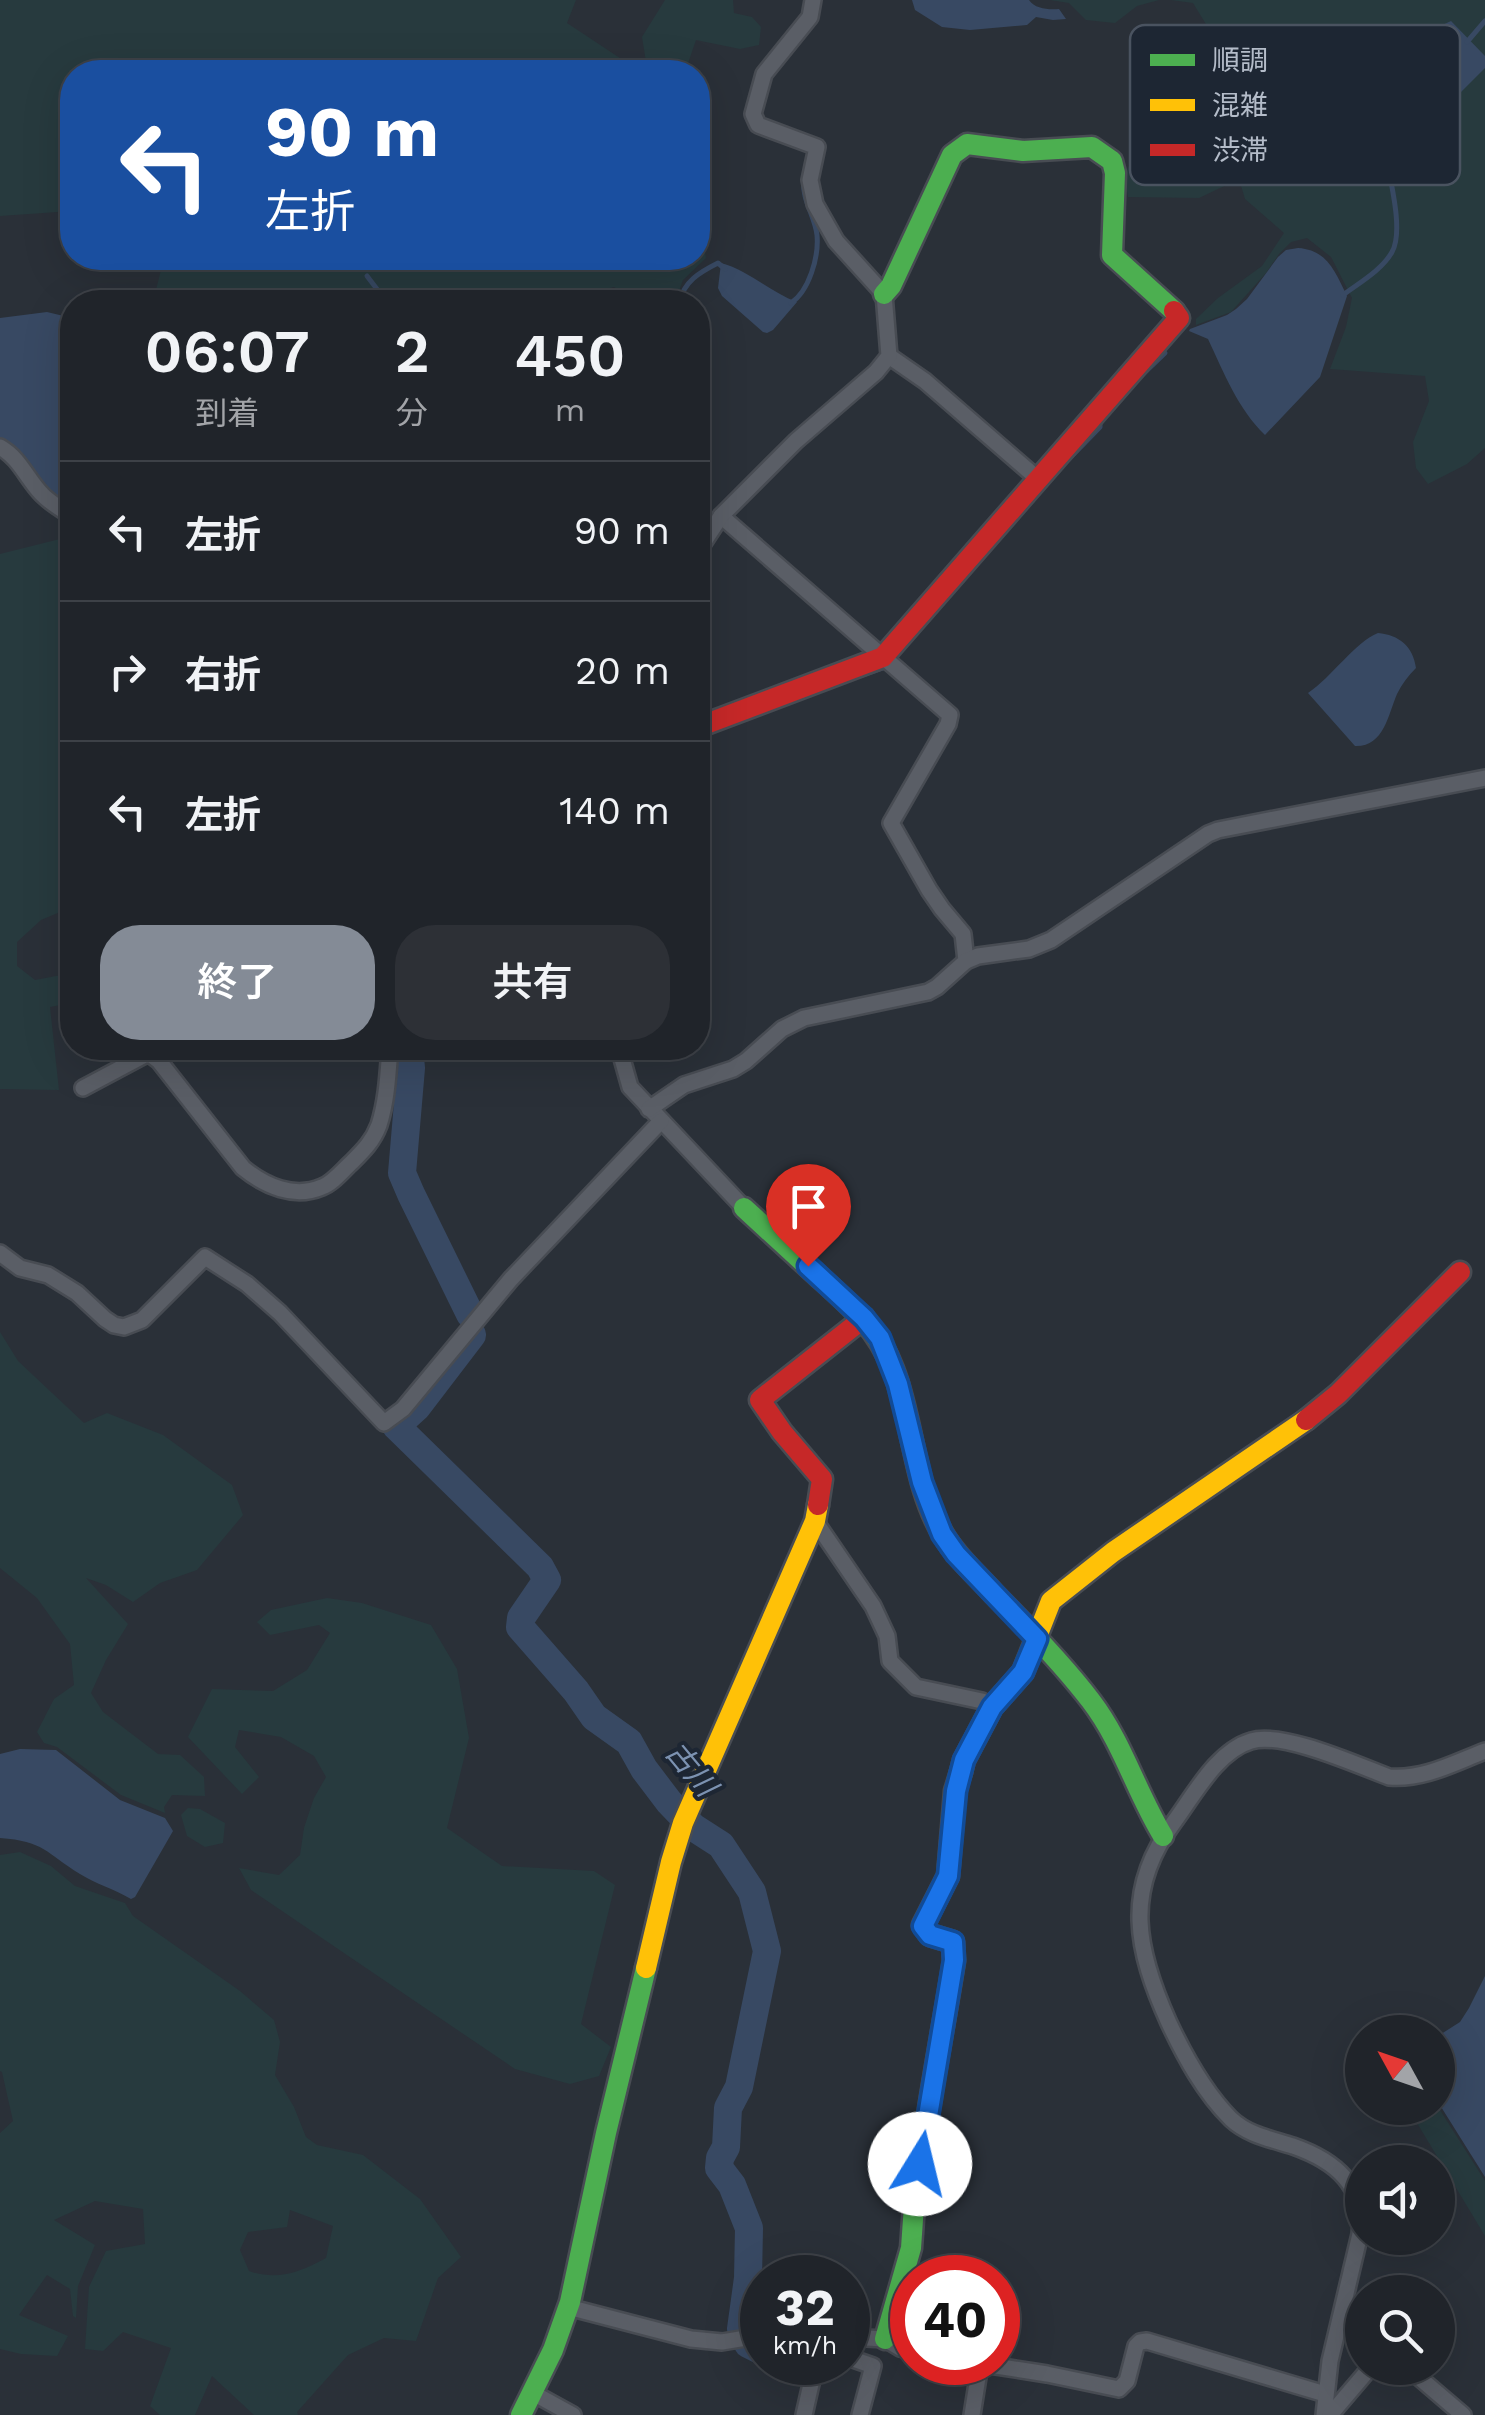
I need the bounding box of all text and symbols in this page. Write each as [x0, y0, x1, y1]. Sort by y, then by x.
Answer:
legend [1130, 25, 1460, 185]
text: 順調 [1212, 44, 1268, 77]
text: 混雑 [1212, 89, 1268, 122]
text: 90 m [265, 91, 439, 173]
icon: left [100, 100, 230, 230]
text: 渋滞 [1212, 134, 1268, 167]
text: 左折 [265, 185, 355, 238]
text: 06:07 [145, 316, 310, 387]
text: 2 [394, 316, 430, 387]
text: 450 [514, 320, 625, 391]
text: m [555, 391, 585, 429]
text: 到着 [195, 394, 259, 432]
text: 分 [396, 394, 428, 432]
icon: left [100, 504, 155, 559]
text: 90 m [574, 509, 670, 553]
text: 左折 [185, 513, 261, 557]
icon: right [100, 644, 155, 699]
text: 20 m [575, 649, 670, 693]
text: 右折 [185, 653, 261, 697]
icon: left [100, 784, 155, 839]
text: 140 m [559, 789, 670, 833]
text: 左折 [185, 793, 261, 837]
button: 終了 [100, 925, 375, 1040]
button: 共有 [395, 925, 670, 1040]
pin [766, 1164, 851, 1267]
icon: arrive [781, 1179, 836, 1234]
water label: 古川 [659, 1734, 726, 1805]
north arrow [1345, 2015, 1455, 2125]
map controls [1345, 2015, 1455, 2385]
position arrow [868, 2112, 972, 2216]
button: sound [1345, 2145, 1455, 2255]
speed limit sign: 40 [890, 2255, 1020, 2385]
button: search [1345, 2275, 1455, 2385]
text: 32 [775, 2278, 835, 2337]
text: km/h [773, 2331, 837, 2360]

